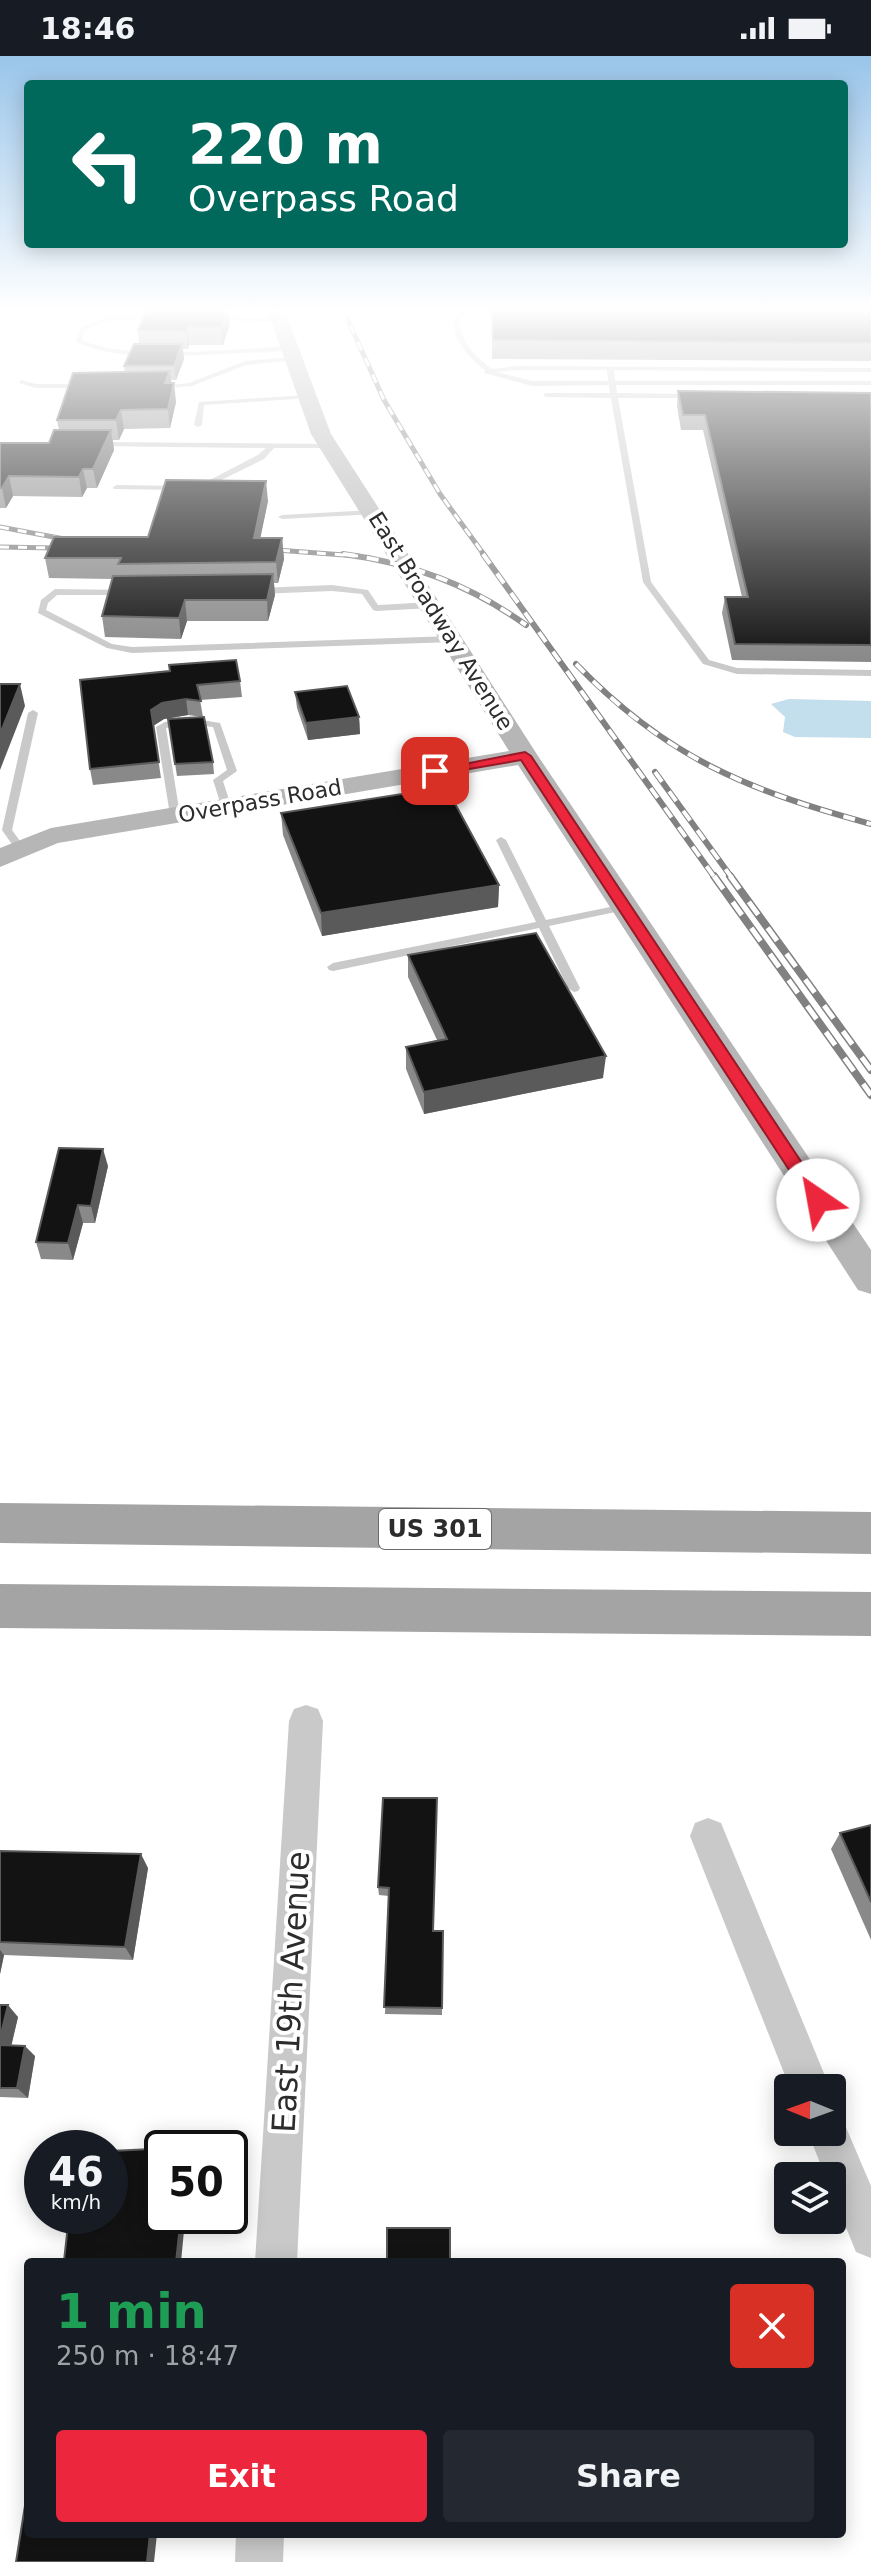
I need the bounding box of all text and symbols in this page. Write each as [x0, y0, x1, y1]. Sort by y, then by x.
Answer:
text: 18:46 [40, 11, 136, 46]
text: 220 m [188, 111, 383, 176]
icon: left [56, 112, 160, 216]
text: Overpass Road [188, 178, 459, 219]
street label: East Broadway Avenue [364, 507, 518, 735]
pin [401, 737, 469, 805]
icon: arrive [413, 749, 457, 793]
street label: Overpass Road [176, 774, 344, 828]
position arrow [776, 1158, 860, 1242]
road number: US 301 [379, 1509, 491, 1549]
street label: East 19th Avenue [265, 1850, 317, 2134]
north arrow [774, 2074, 846, 2146]
map controls [774, 2074, 846, 2234]
speed limit sign: 50 [144, 2130, 248, 2234]
text: 46 [48, 2149, 104, 2195]
button: layers [774, 2162, 846, 2234]
text: km/h [51, 2190, 101, 2214]
text: 1 min [56, 2283, 207, 2339]
button: close [730, 2284, 814, 2368]
text: 250 m · 18:47 [56, 2341, 239, 2371]
button: Exit [56, 2430, 427, 2522]
button: Share [443, 2430, 814, 2522]

